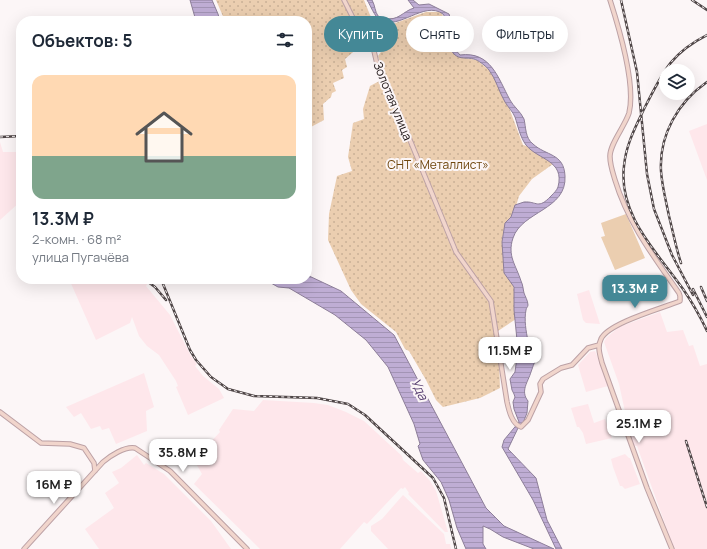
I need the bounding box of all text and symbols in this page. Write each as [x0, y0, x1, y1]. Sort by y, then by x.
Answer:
chip: Купить [324, 16, 398, 52]
chip: Снять [406, 16, 474, 52]
chip: Фильтры [482, 16, 568, 52]
text: Объектов: 5 [32, 29, 133, 52]
icon: filters [274, 29, 296, 51]
street label: Золотая улица [369, 59, 417, 143]
map controls [659, 64, 695, 100]
button: layers [659, 64, 695, 100]
icon: home [128, 101, 200, 173]
park label: СНТ «Металлист» [387, 156, 489, 173]
text: 13.3M ₽ [32, 207, 94, 230]
text: 2-комн. · 68 m² [32, 230, 121, 248]
text: улица Пугачёва [32, 248, 129, 266]
pin: 13.3M ₽ [598, 275, 672, 309]
text: 13.3M ₽ [611, 279, 659, 297]
pin: 11.5M ₽ [473, 337, 547, 371]
text: 11.5M ₽ [487, 341, 533, 359]
water label: Уда [407, 375, 433, 404]
pin: 25.1M ₽ [602, 410, 676, 444]
text: 25.1M ₽ [616, 414, 662, 432]
pin: 35.8M ₽ [146, 439, 220, 473]
text: 35.8M ₽ [158, 443, 208, 461]
pin: 16M ₽ [26, 471, 82, 505]
text: 16M ₽ [36, 475, 72, 493]

